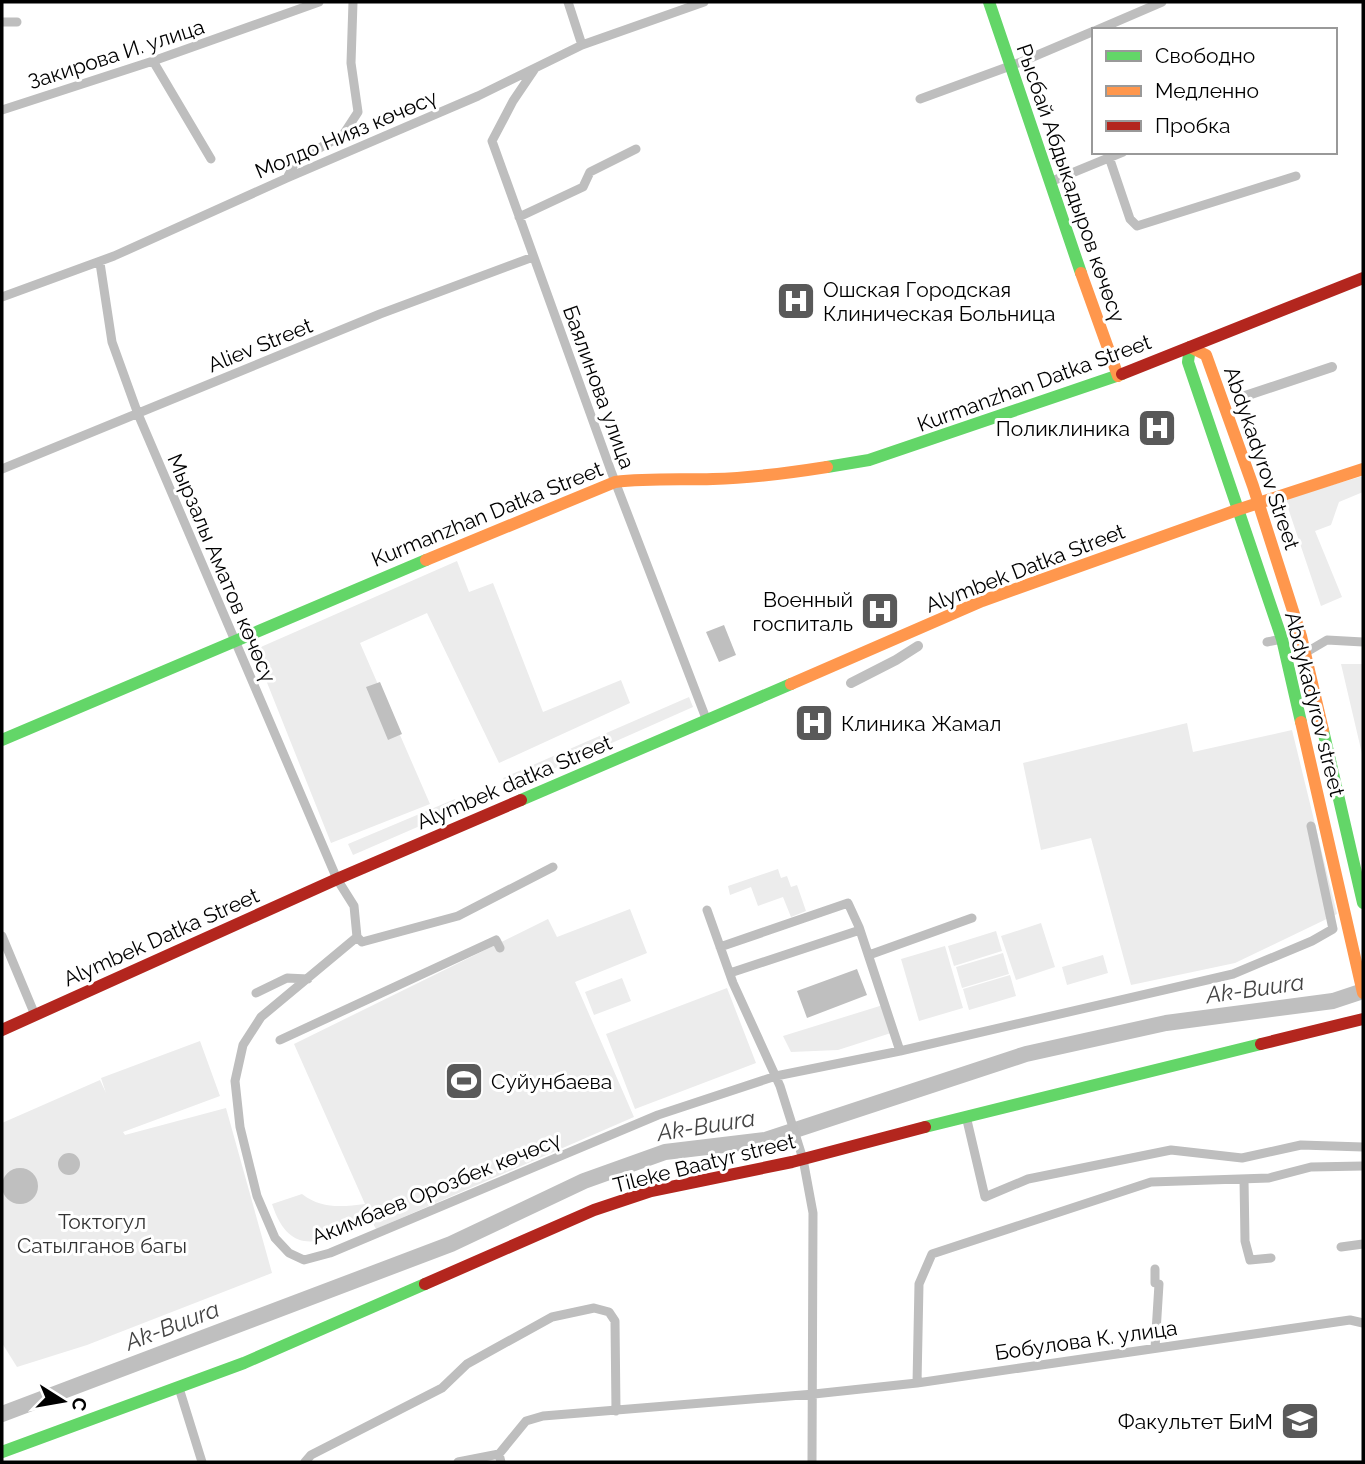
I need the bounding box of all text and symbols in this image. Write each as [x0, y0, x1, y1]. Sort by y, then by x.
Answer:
street label: Закирова И. улица [25, 14, 207, 94]
legend [1092, 28, 1337, 154]
street label: Рысбай Абдыкадыров көчөсү [1012, 41, 1130, 325]
text: Свободно [1155, 43, 1255, 68]
text: Медленно [1155, 78, 1259, 103]
street label: Молдо Нияз көчөсү [251, 84, 441, 184]
text: Пробка [1155, 113, 1231, 138]
place label: Ошская Городская Клиническая Больница [823, 277, 1055, 326]
hospital icon: Ошская Городская Клиническая Больница [775, 280, 817, 322]
street label: Баялинова улица [558, 302, 640, 472]
street label: Aliev Street [204, 313, 316, 377]
street label: Kurmanzhan Datka Street [914, 329, 1154, 437]
street label: Abdykadyrov Street [1219, 363, 1305, 553]
hospital icon: Поликлиника [1136, 407, 1178, 449]
place label: Поликлиника [996, 416, 1130, 441]
street label: Мырзалы Аматов көчөсү [162, 450, 282, 686]
street label: Kurmanzhan Datka Street [368, 456, 606, 572]
street label: Alymbek Datka Street [922, 518, 1128, 618]
place label: Военный госпиталь [752, 587, 853, 636]
hospital icon: Военный госпиталь [859, 590, 901, 632]
street label: Abdykadyrov street [1280, 609, 1350, 799]
hospital icon: Клиника Жамал [793, 702, 835, 744]
place label: Клиника Жамал [841, 711, 1001, 736]
street label: Alymbek datka Street [413, 730, 615, 834]
street label: Alymbek Datka Street [59, 883, 263, 991]
water label: Ak-Buura [1202, 968, 1306, 1009]
sports icon: Суйунбаева [443, 1060, 485, 1102]
place label: Суйунбаева [491, 1069, 612, 1094]
water label: Ak-Buura [653, 1104, 757, 1146]
street label: Акимбаев Орозбек көчөсү [308, 1126, 564, 1250]
street label: Tileke Baatyr street [610, 1128, 798, 1198]
park label: Токтогул Сатылганов багы [17, 1209, 187, 1258]
water label: Ak-Buura [119, 1295, 223, 1356]
street label: Бобулова К. улица [993, 1315, 1179, 1365]
north arrow [28, 1366, 98, 1436]
text: С [68, 1396, 92, 1413]
school or university icon: Факультет БиМ [1279, 1400, 1321, 1442]
place label: Факультет БиМ [1118, 1409, 1273, 1434]

